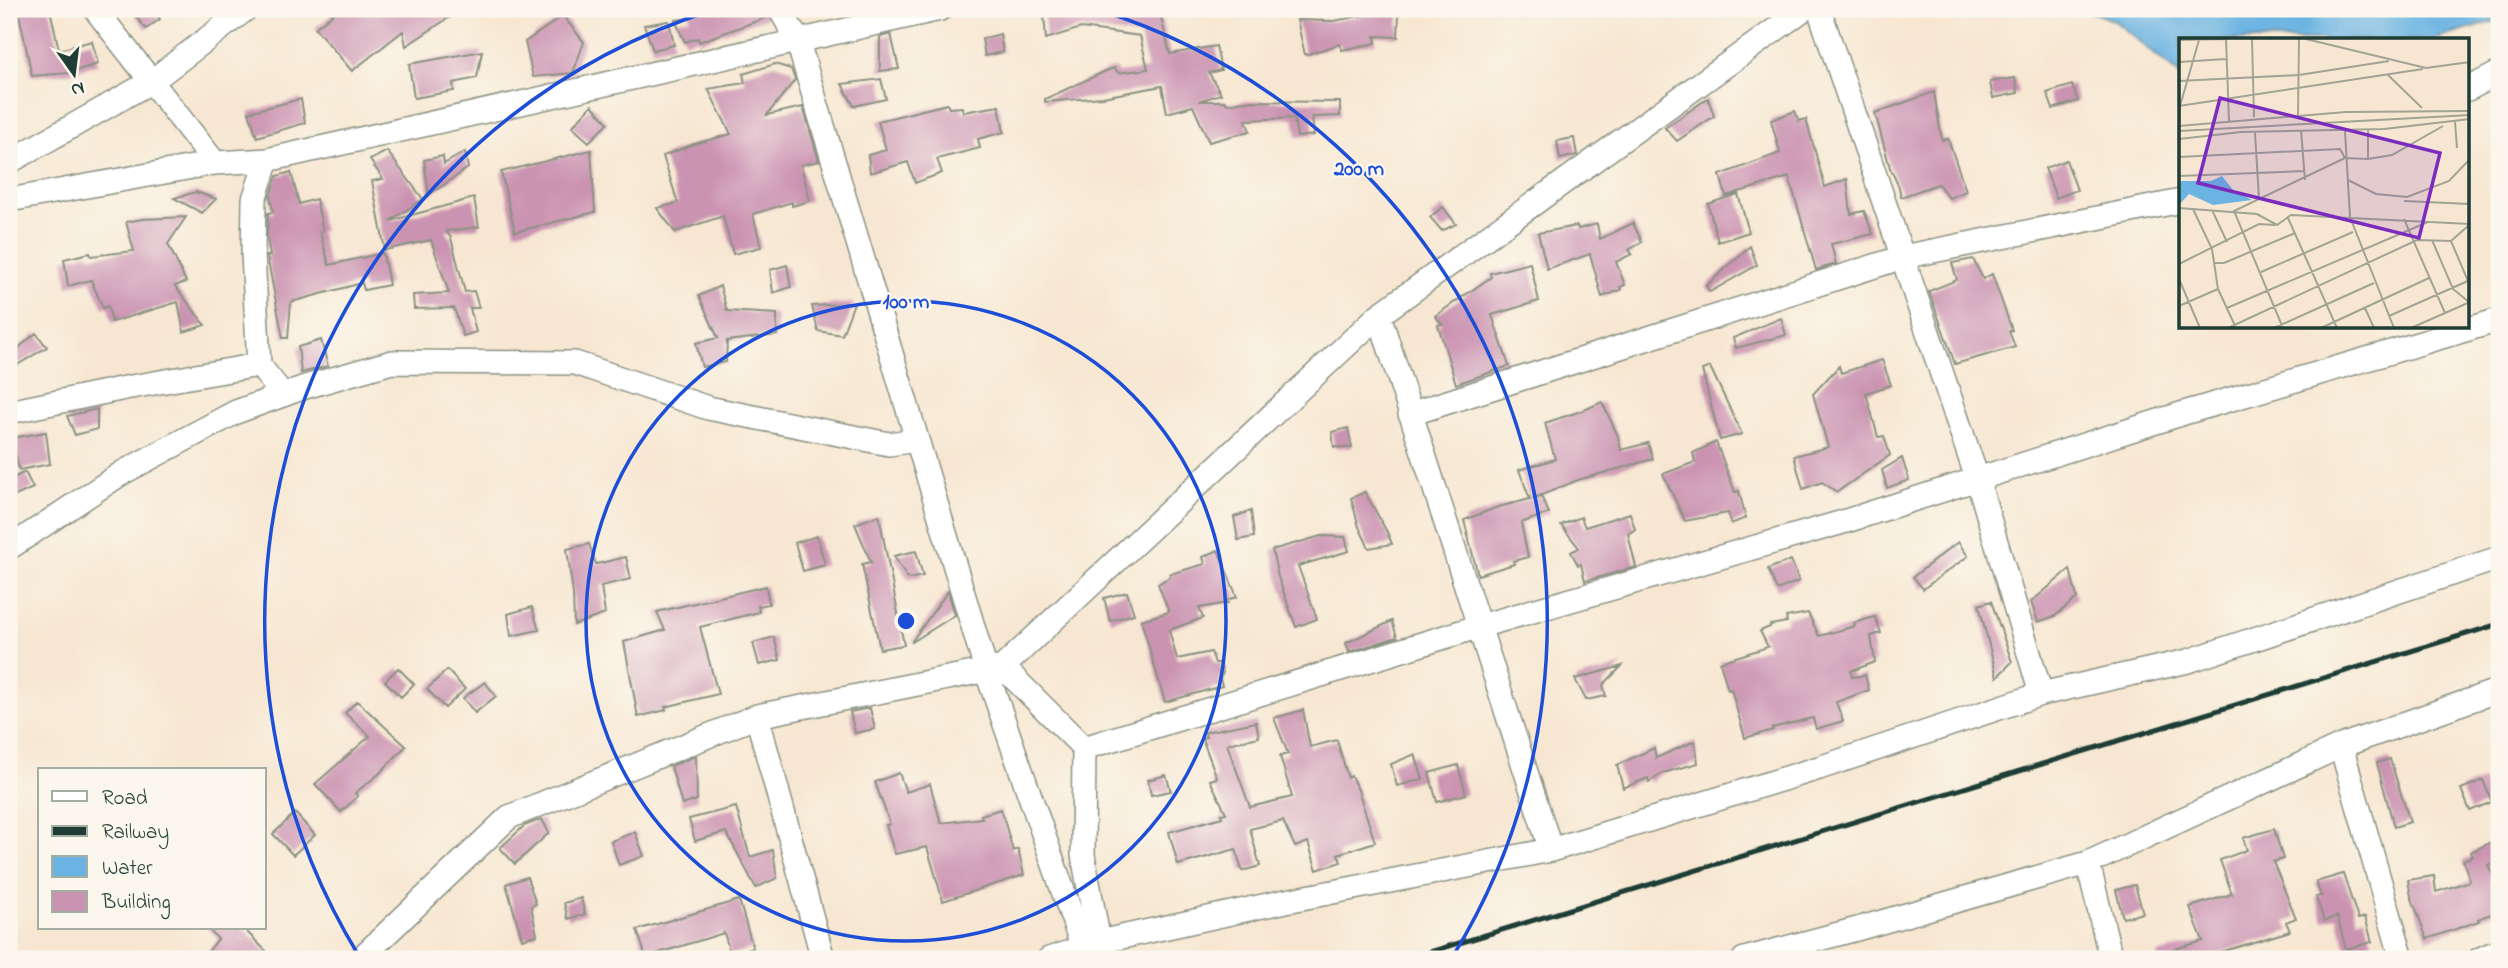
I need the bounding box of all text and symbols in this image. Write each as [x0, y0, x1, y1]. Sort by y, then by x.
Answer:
north arrow [38, 38, 108, 108]
inset map [2179, 38, 2470, 329]
text: N [68, 73, 87, 103]
text: 200 m [1333, 155, 1384, 185]
text: 100 m [883, 288, 929, 318]
centre of rings [894, 609, 918, 633]
legend [38, 768, 266, 930]
text: Road [102, 784, 148, 814]
text: Railway [102, 818, 169, 850]
text: Water [102, 854, 153, 884]
text: Building [101, 888, 171, 920]

